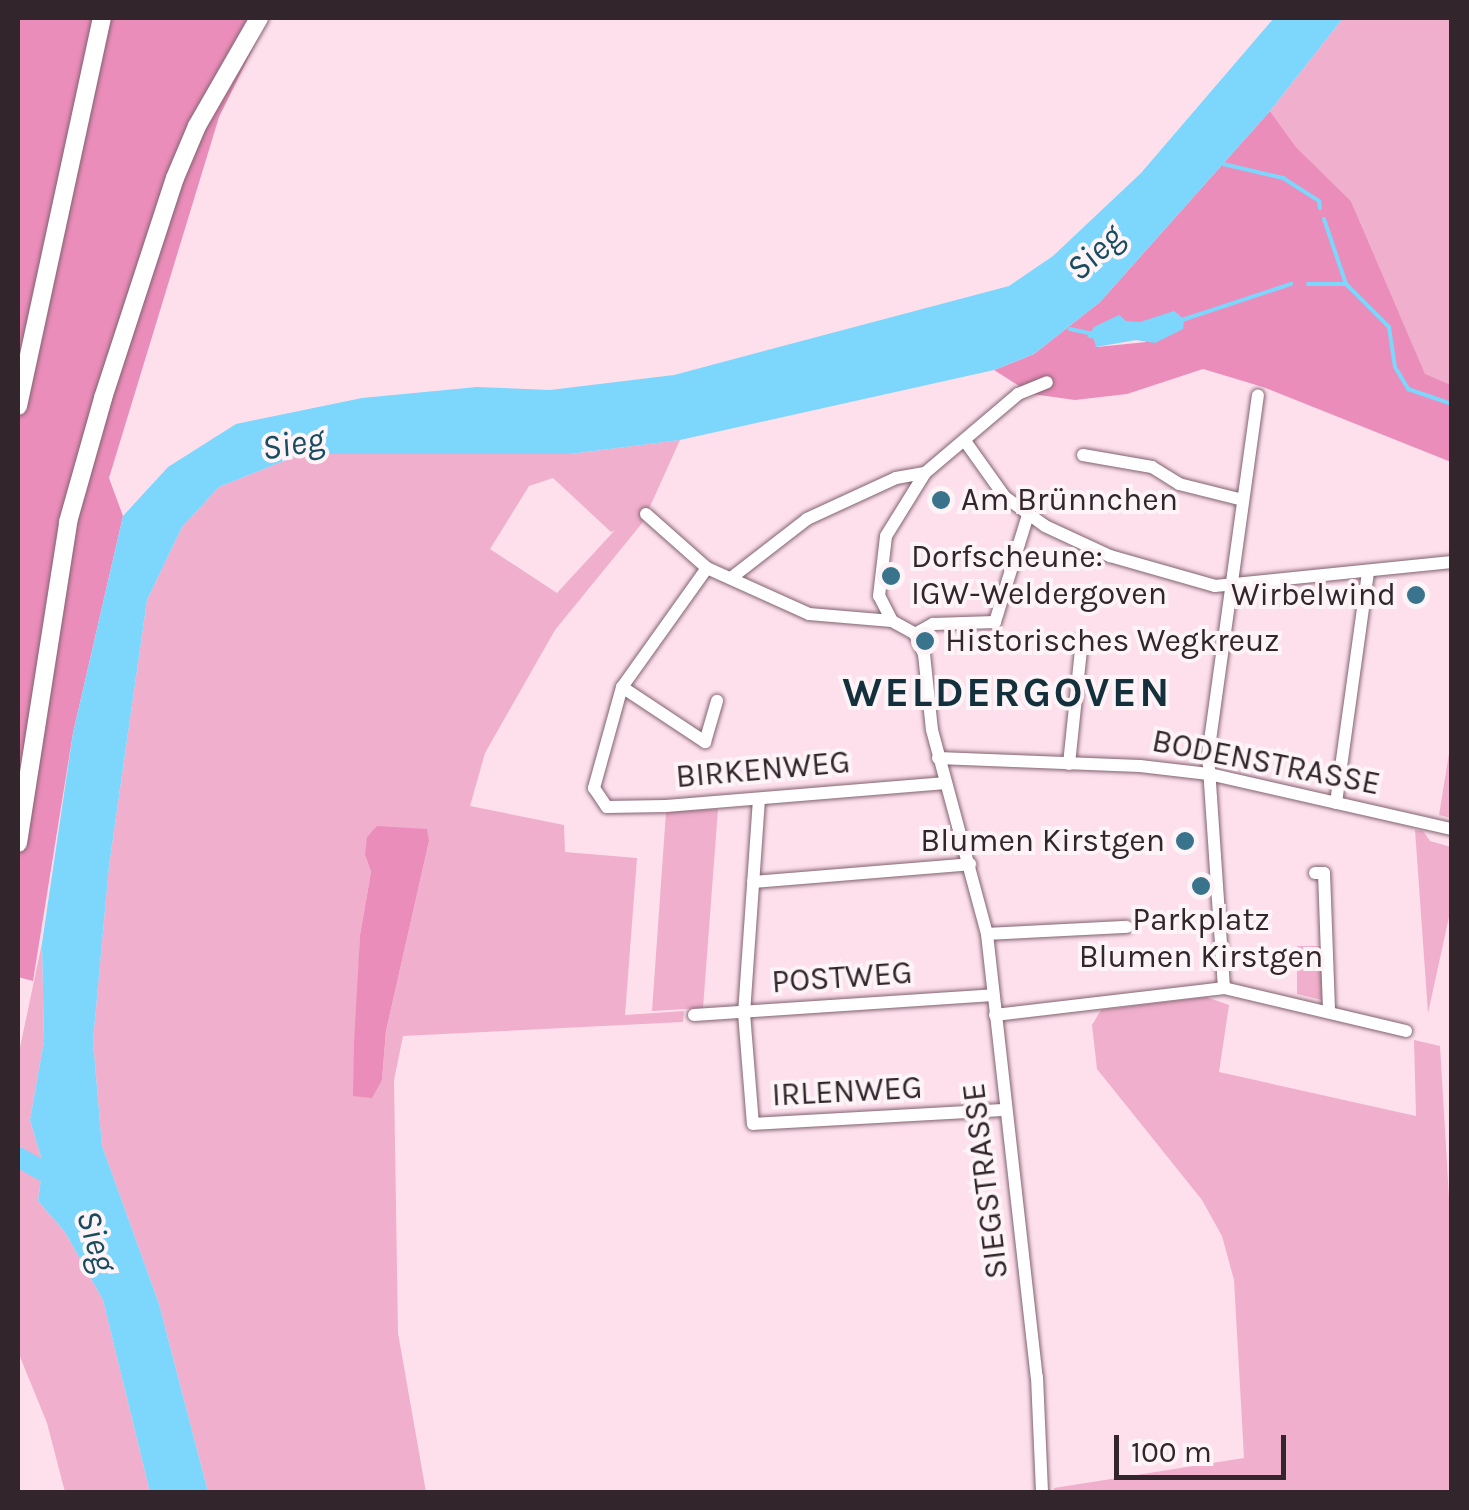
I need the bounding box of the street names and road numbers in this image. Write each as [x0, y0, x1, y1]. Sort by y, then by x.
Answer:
street label: BODENSTRASSE [1149, 722, 1383, 804]
street label: BIRKENWEG [674, 743, 852, 797]
street label: POSTWEG [770, 954, 914, 1002]
street label: IRLENWEG [771, 1069, 923, 1115]
street label: SIEGSTRASSE [955, 1081, 1017, 1281]

